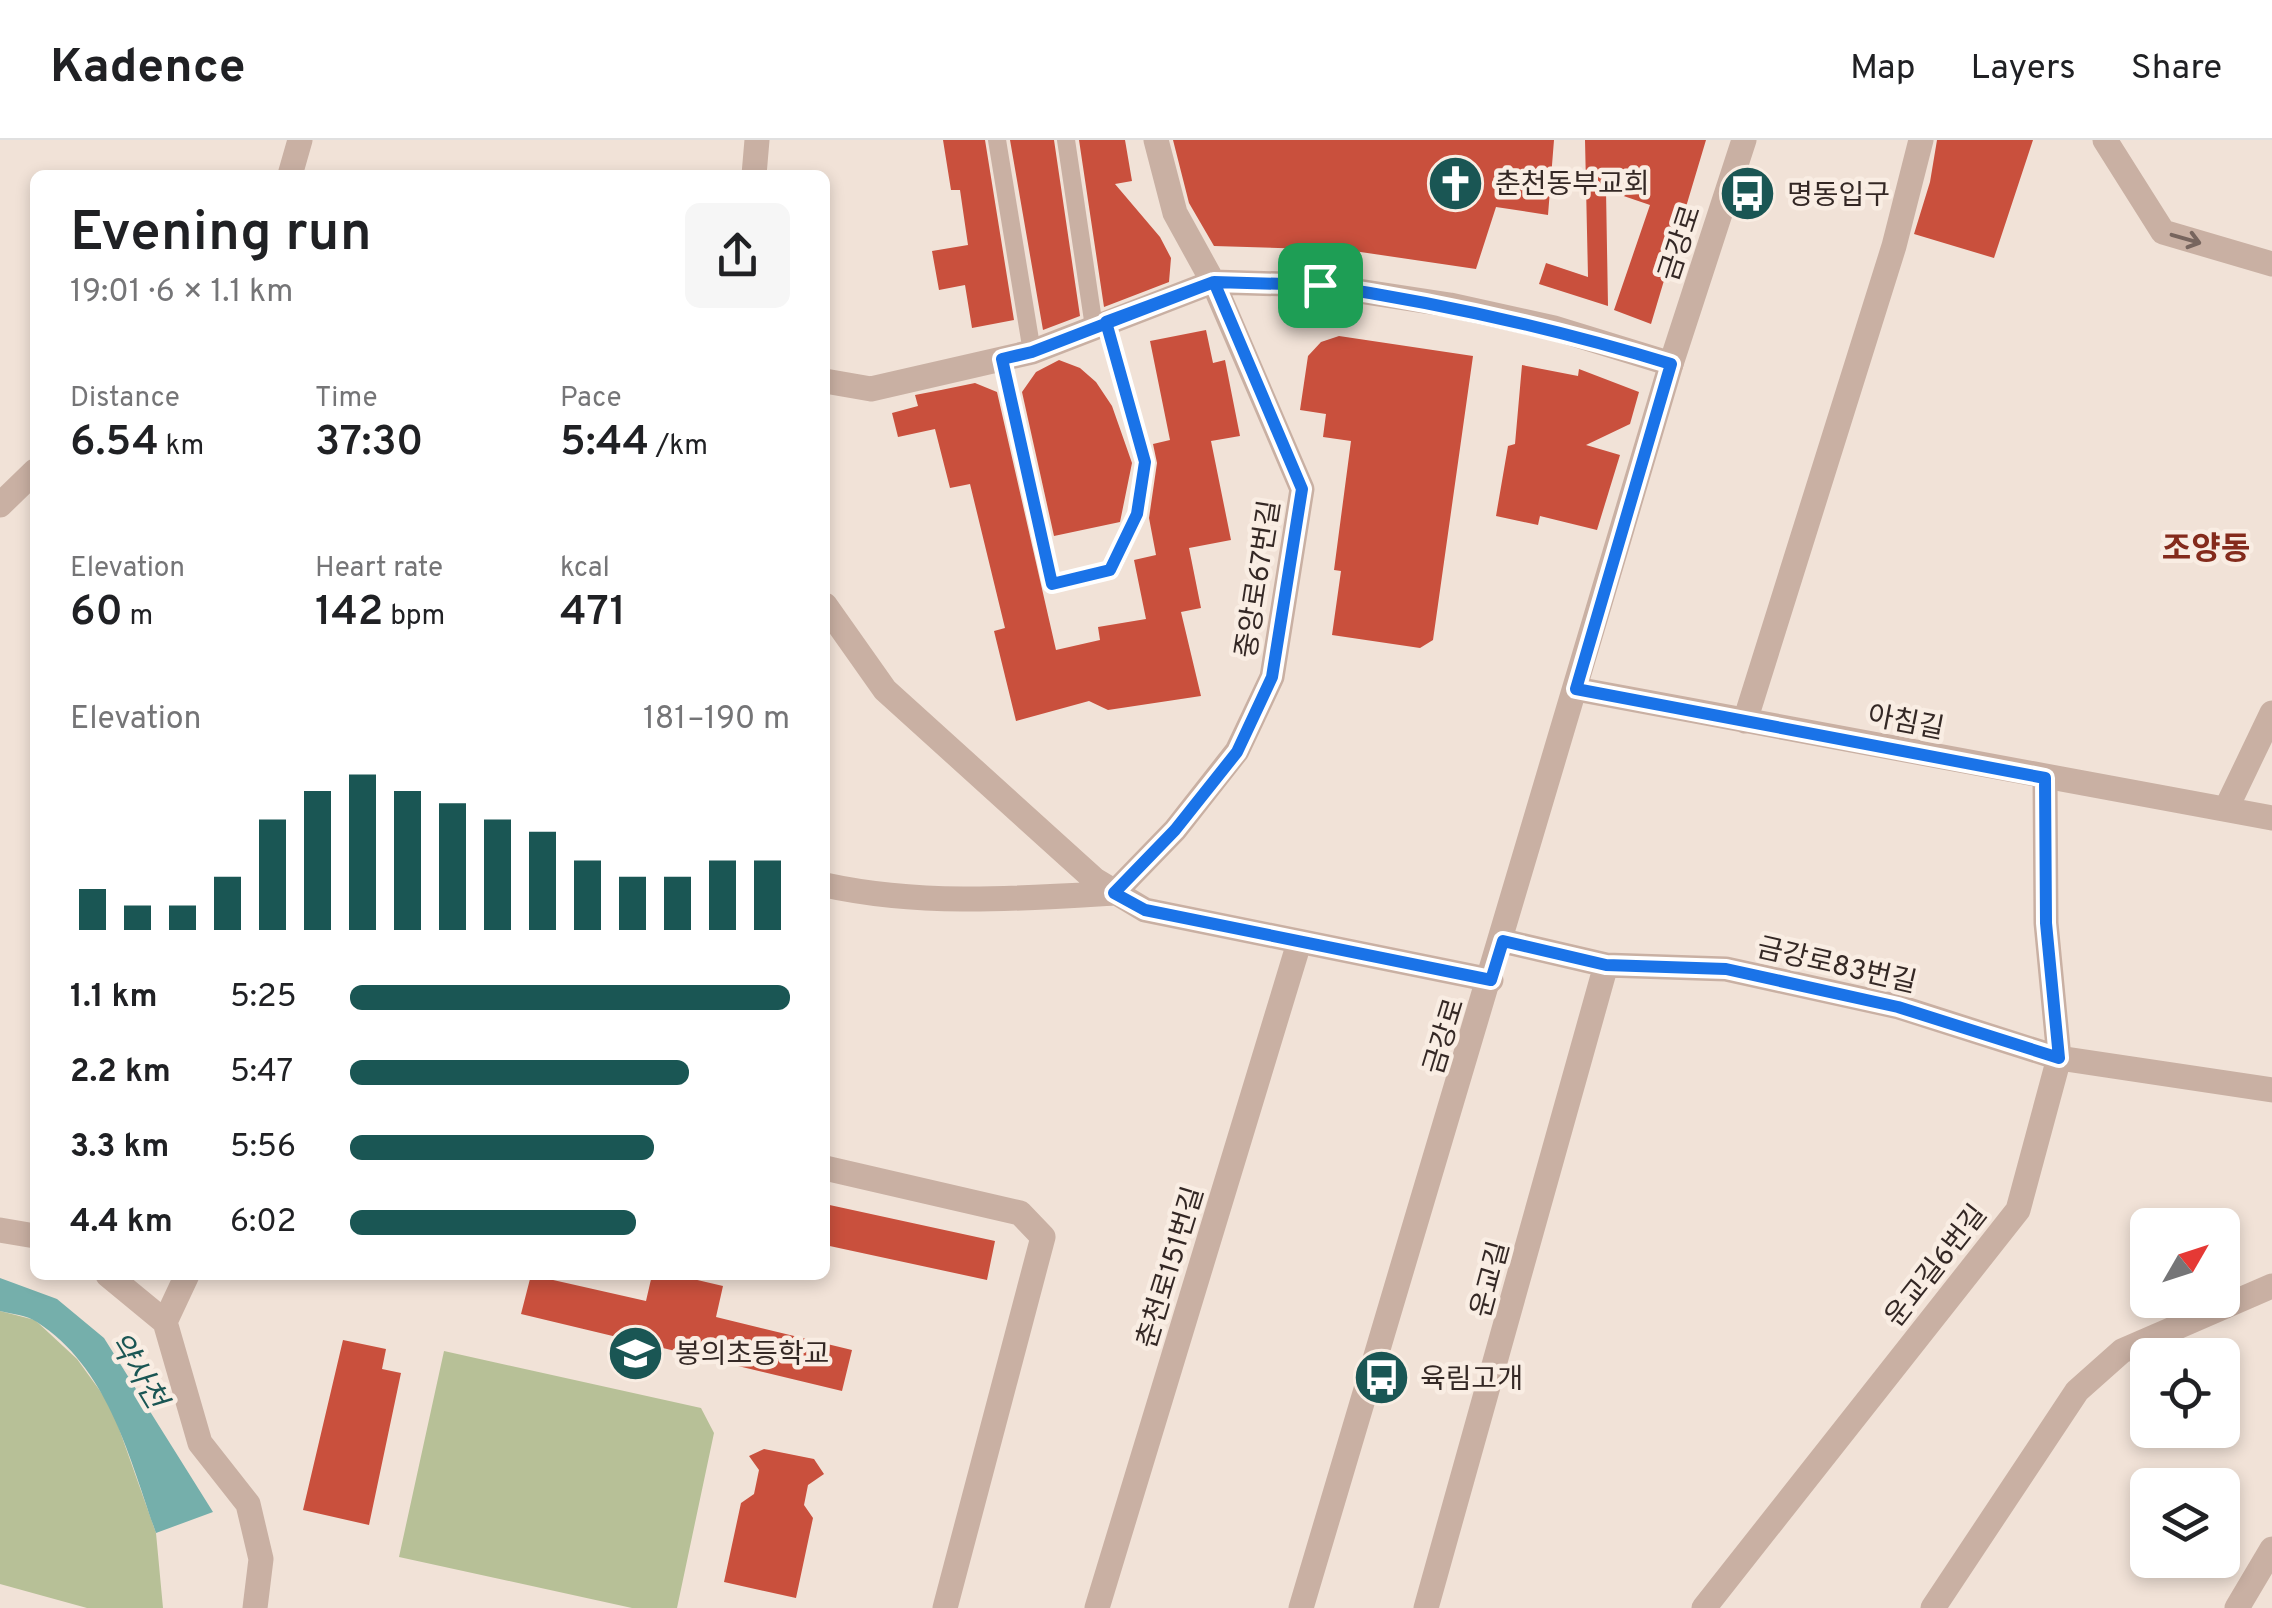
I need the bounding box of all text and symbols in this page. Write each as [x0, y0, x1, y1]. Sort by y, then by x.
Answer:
text: Kadence [50, 39, 246, 99]
text: Map [1850, 47, 1916, 91]
text: Layers [1971, 47, 2076, 91]
text: Share [2131, 47, 2222, 91]
church icon: 춘천동부교회 [1426, 153, 1486, 213]
bus stop icon: 명동입구 [1718, 164, 1778, 224]
place label: 춘천동부교회 [1495, 168, 1650, 204]
place label: 명동입구 [1787, 179, 1890, 215]
text: Evening run [70, 200, 372, 270]
street label: 금강로 [1653, 202, 1711, 286]
button: share [685, 203, 790, 308]
one-way arrow [2170, 231, 2201, 249]
pin [1278, 243, 1363, 328]
icon: arrive [1293, 258, 1348, 313]
text: 19:01 · 6 × 1.1 km [70, 273, 293, 313]
text: Distance [70, 381, 180, 417]
text: Time [315, 381, 378, 417]
text: Pace [560, 381, 622, 417]
text: 6.54 [70, 417, 159, 470]
text: 37:30 [315, 417, 423, 470]
text: 5:44 [560, 417, 649, 470]
text: km [159, 429, 204, 465]
text: /km [649, 429, 708, 465]
street label: 중앙로67번길 [1230, 498, 1290, 661]
district label: 조양동 [2162, 531, 2250, 571]
text: Elevation [70, 551, 185, 587]
text: Heart rate [315, 551, 443, 587]
text: kcal [560, 551, 610, 587]
text: 60 [70, 587, 123, 640]
text: 142 [315, 587, 384, 640]
text: 471 [560, 587, 626, 640]
text: m [123, 599, 153, 635]
text: bpm [384, 599, 445, 635]
street label: 아침길 [1864, 699, 1947, 749]
text: Elevation [70, 700, 202, 740]
text: 181–190 m [643, 700, 790, 740]
street label: 금강로83번길 [1753, 931, 1920, 1003]
text: 1.1 km [70, 978, 158, 1018]
text: 5:25 [230, 978, 297, 1018]
street label: 금강로 [1417, 995, 1474, 1079]
text: 2.2 km [70, 1053, 171, 1093]
text: 5:47 [230, 1053, 293, 1093]
text: 3.3 km [70, 1128, 169, 1168]
text: 5:56 [230, 1128, 296, 1168]
street label: 춘천로151번길 [1130, 1183, 1214, 1353]
street label: 운교길6번길 [1878, 1198, 1996, 1335]
text: 4.4 km [70, 1203, 173, 1243]
text: 6:02 [230, 1203, 296, 1243]
north arrow [2130, 1208, 2240, 1318]
map controls [2130, 1208, 2240, 1578]
street label: 운교길 [1465, 1238, 1519, 1322]
school or university icon: 봉의초등학교 [606, 1323, 666, 1383]
water label: 약사천 [99, 1326, 175, 1419]
place label: 봉의초등학교 [675, 1338, 830, 1374]
button: locate [2130, 1338, 2240, 1448]
bus stop icon: 육림고개 [1351, 1348, 1411, 1408]
place label: 육림고개 [1420, 1363, 1523, 1399]
button: layers [2130, 1468, 2240, 1578]

